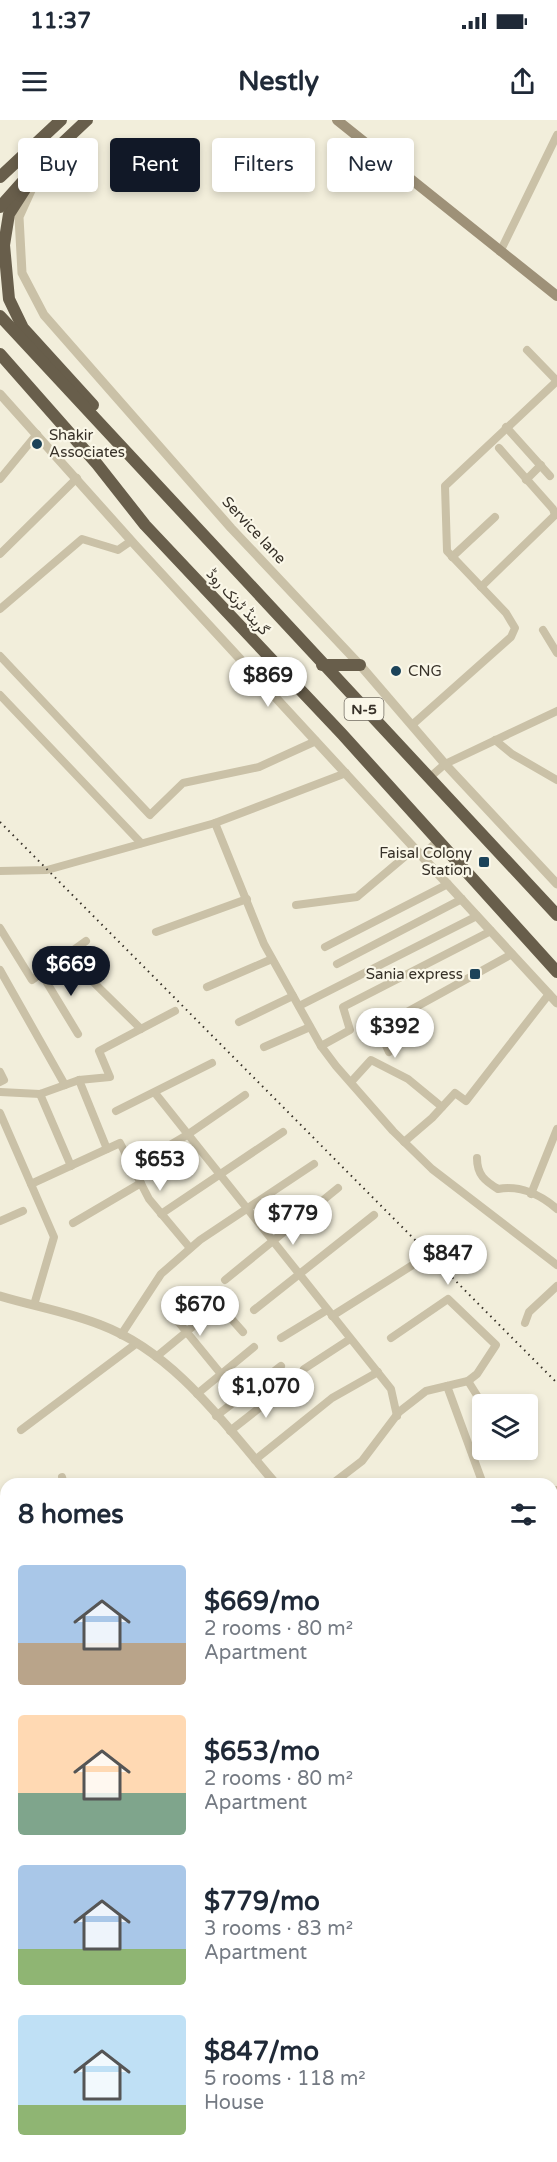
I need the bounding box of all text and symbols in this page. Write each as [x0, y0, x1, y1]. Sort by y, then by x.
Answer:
text: 11:37 [30, 8, 91, 34]
icon: menu [18, 65, 51, 98]
text: Nestly [238, 65, 319, 98]
icon: share [506, 65, 539, 98]
chip: Buy [18, 138, 98, 192]
chip: Rent [110, 138, 200, 192]
chip: Filters [212, 138, 315, 192]
chip: New [327, 138, 414, 192]
place label: Shakir Associates [49, 426, 125, 461]
marker: Shakir Associates [30, 437, 44, 451]
street label: Service lane [218, 493, 290, 567]
street label: گرینڈ ٹرنک روڈ [203, 565, 274, 639]
pin: $869 [232, 657, 304, 708]
place label: CNG [408, 662, 442, 680]
text: $869 [243, 664, 293, 688]
marker: CNG [389, 664, 403, 678]
road number: N-5 [344, 698, 384, 720]
place label: Faisal Colony Station [379, 844, 472, 879]
marker: Faisal Colony Station [477, 855, 491, 869]
pin: $669 [35, 946, 107, 997]
text: $669 [46, 953, 96, 977]
place label: Sania express [366, 965, 463, 983]
marker: Sania express [468, 967, 482, 981]
pin: $392 [359, 1008, 431, 1059]
text: $392 [370, 1015, 420, 1039]
pin: $653 [124, 1141, 196, 1192]
text: $653 [135, 1148, 185, 1172]
pin: $779 [257, 1195, 329, 1246]
text: $779 [268, 1202, 318, 1226]
pin: $847 [412, 1235, 484, 1286]
text: $847 [423, 1242, 473, 1266]
pin: $670 [164, 1286, 236, 1337]
text: $670 [175, 1293, 225, 1317]
pin: $1,070 [217, 1368, 315, 1419]
text: $1,070 [232, 1375, 300, 1399]
map controls [472, 1394, 538, 1460]
button: layers [472, 1394, 538, 1460]
icon: filters [507, 1498, 540, 1531]
text: 8 homes [18, 1499, 124, 1530]
text: $669/mo [204, 1586, 320, 1617]
icon: home [66, 1589, 138, 1661]
text: 2 rooms · 80 m² [204, 1617, 353, 1641]
text: Apartment [204, 1641, 307, 1665]
text: $653/mo [204, 1736, 320, 1767]
icon: home [66, 1739, 138, 1811]
text: 2 rooms · 80 m² [204, 1767, 353, 1791]
text: Apartment [204, 1791, 307, 1815]
text: $779/mo [204, 1886, 320, 1917]
icon: home [66, 1889, 138, 1961]
text: 3 rooms · 83 m² [204, 1917, 353, 1941]
text: Apartment [204, 1941, 307, 1965]
text: $847/mo [204, 2036, 319, 2067]
icon: home [66, 2039, 138, 2111]
text: 5 rooms · 118 m² [204, 2067, 366, 2091]
text: House [204, 2091, 264, 2115]

